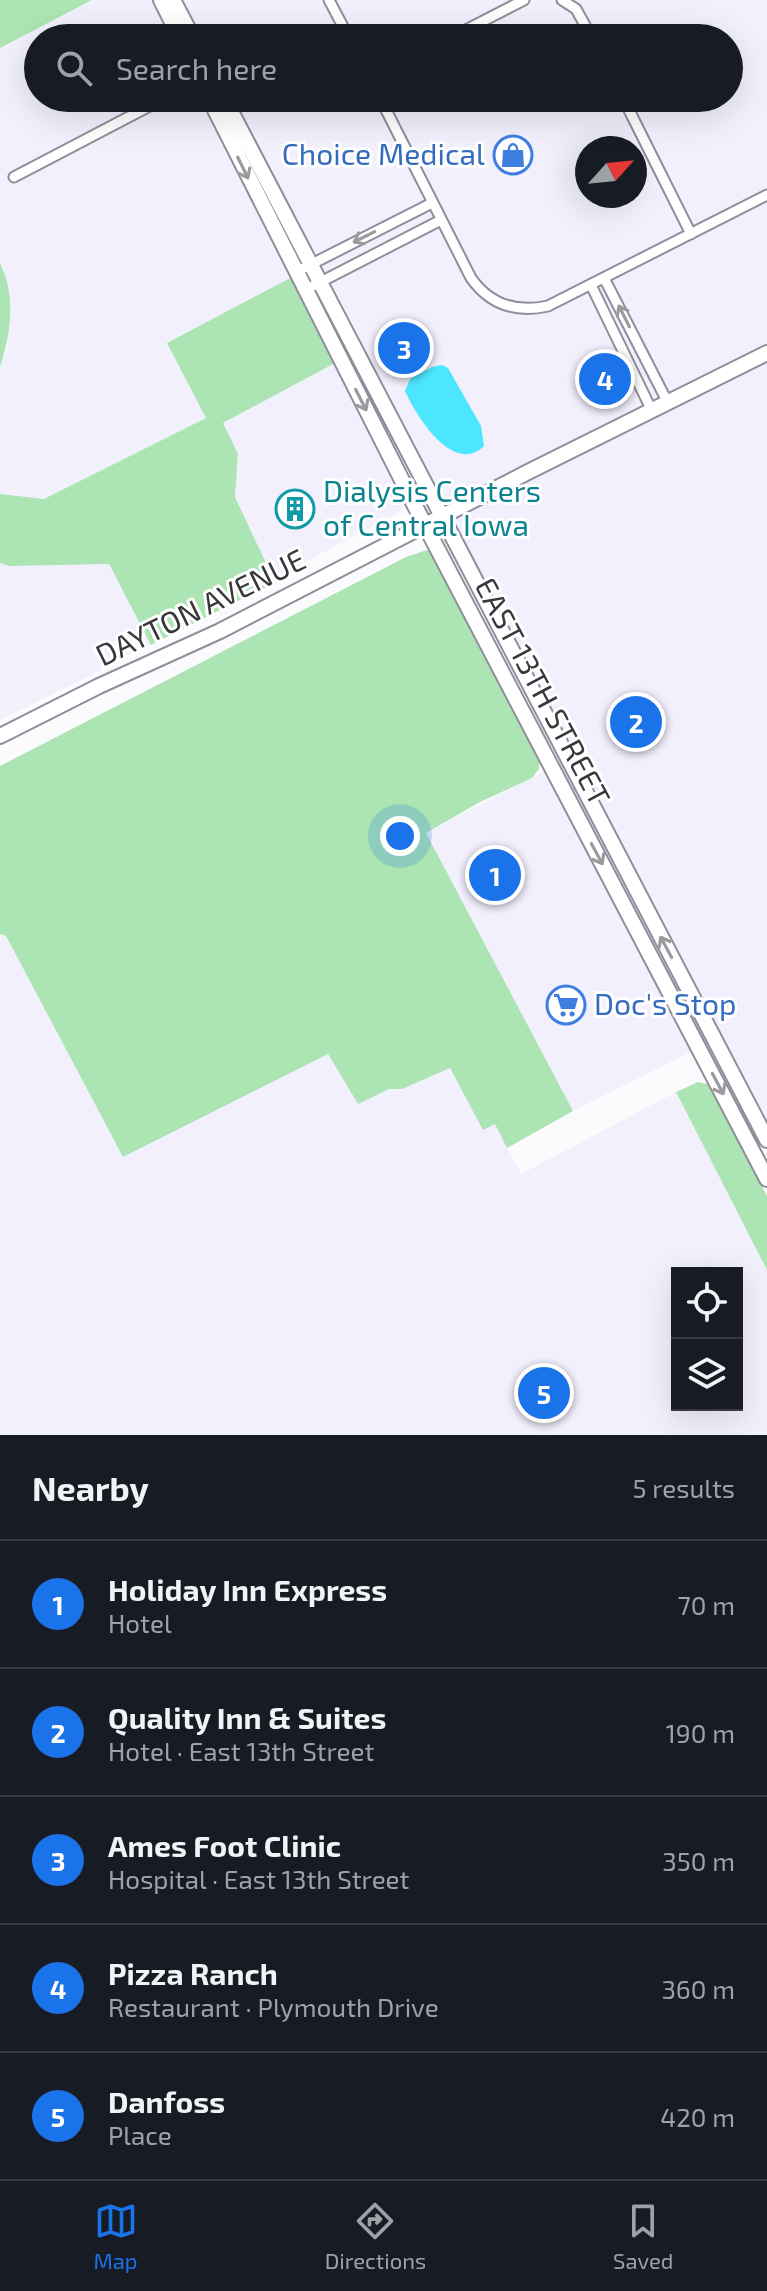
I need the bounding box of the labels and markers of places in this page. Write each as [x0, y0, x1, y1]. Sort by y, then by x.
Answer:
shop icon: Choice Medical [492, 134, 534, 176]
place label: Choice Medical [282, 135, 485, 171]
pin: 3 [378, 318, 430, 378]
pin: 4 [579, 349, 631, 409]
place label: Dialysis Centers of Central Iowa [323, 472, 541, 542]
building icon: Dialysis Centers of Central Iowa [274, 488, 316, 530]
pin: 2 [610, 692, 662, 752]
pin: 1 [469, 845, 521, 905]
supermarket icon: Doc's Stop [545, 984, 587, 1026]
place label: Doc's Stop [594, 985, 736, 1021]
pin: 5 [518, 1363, 570, 1423]

